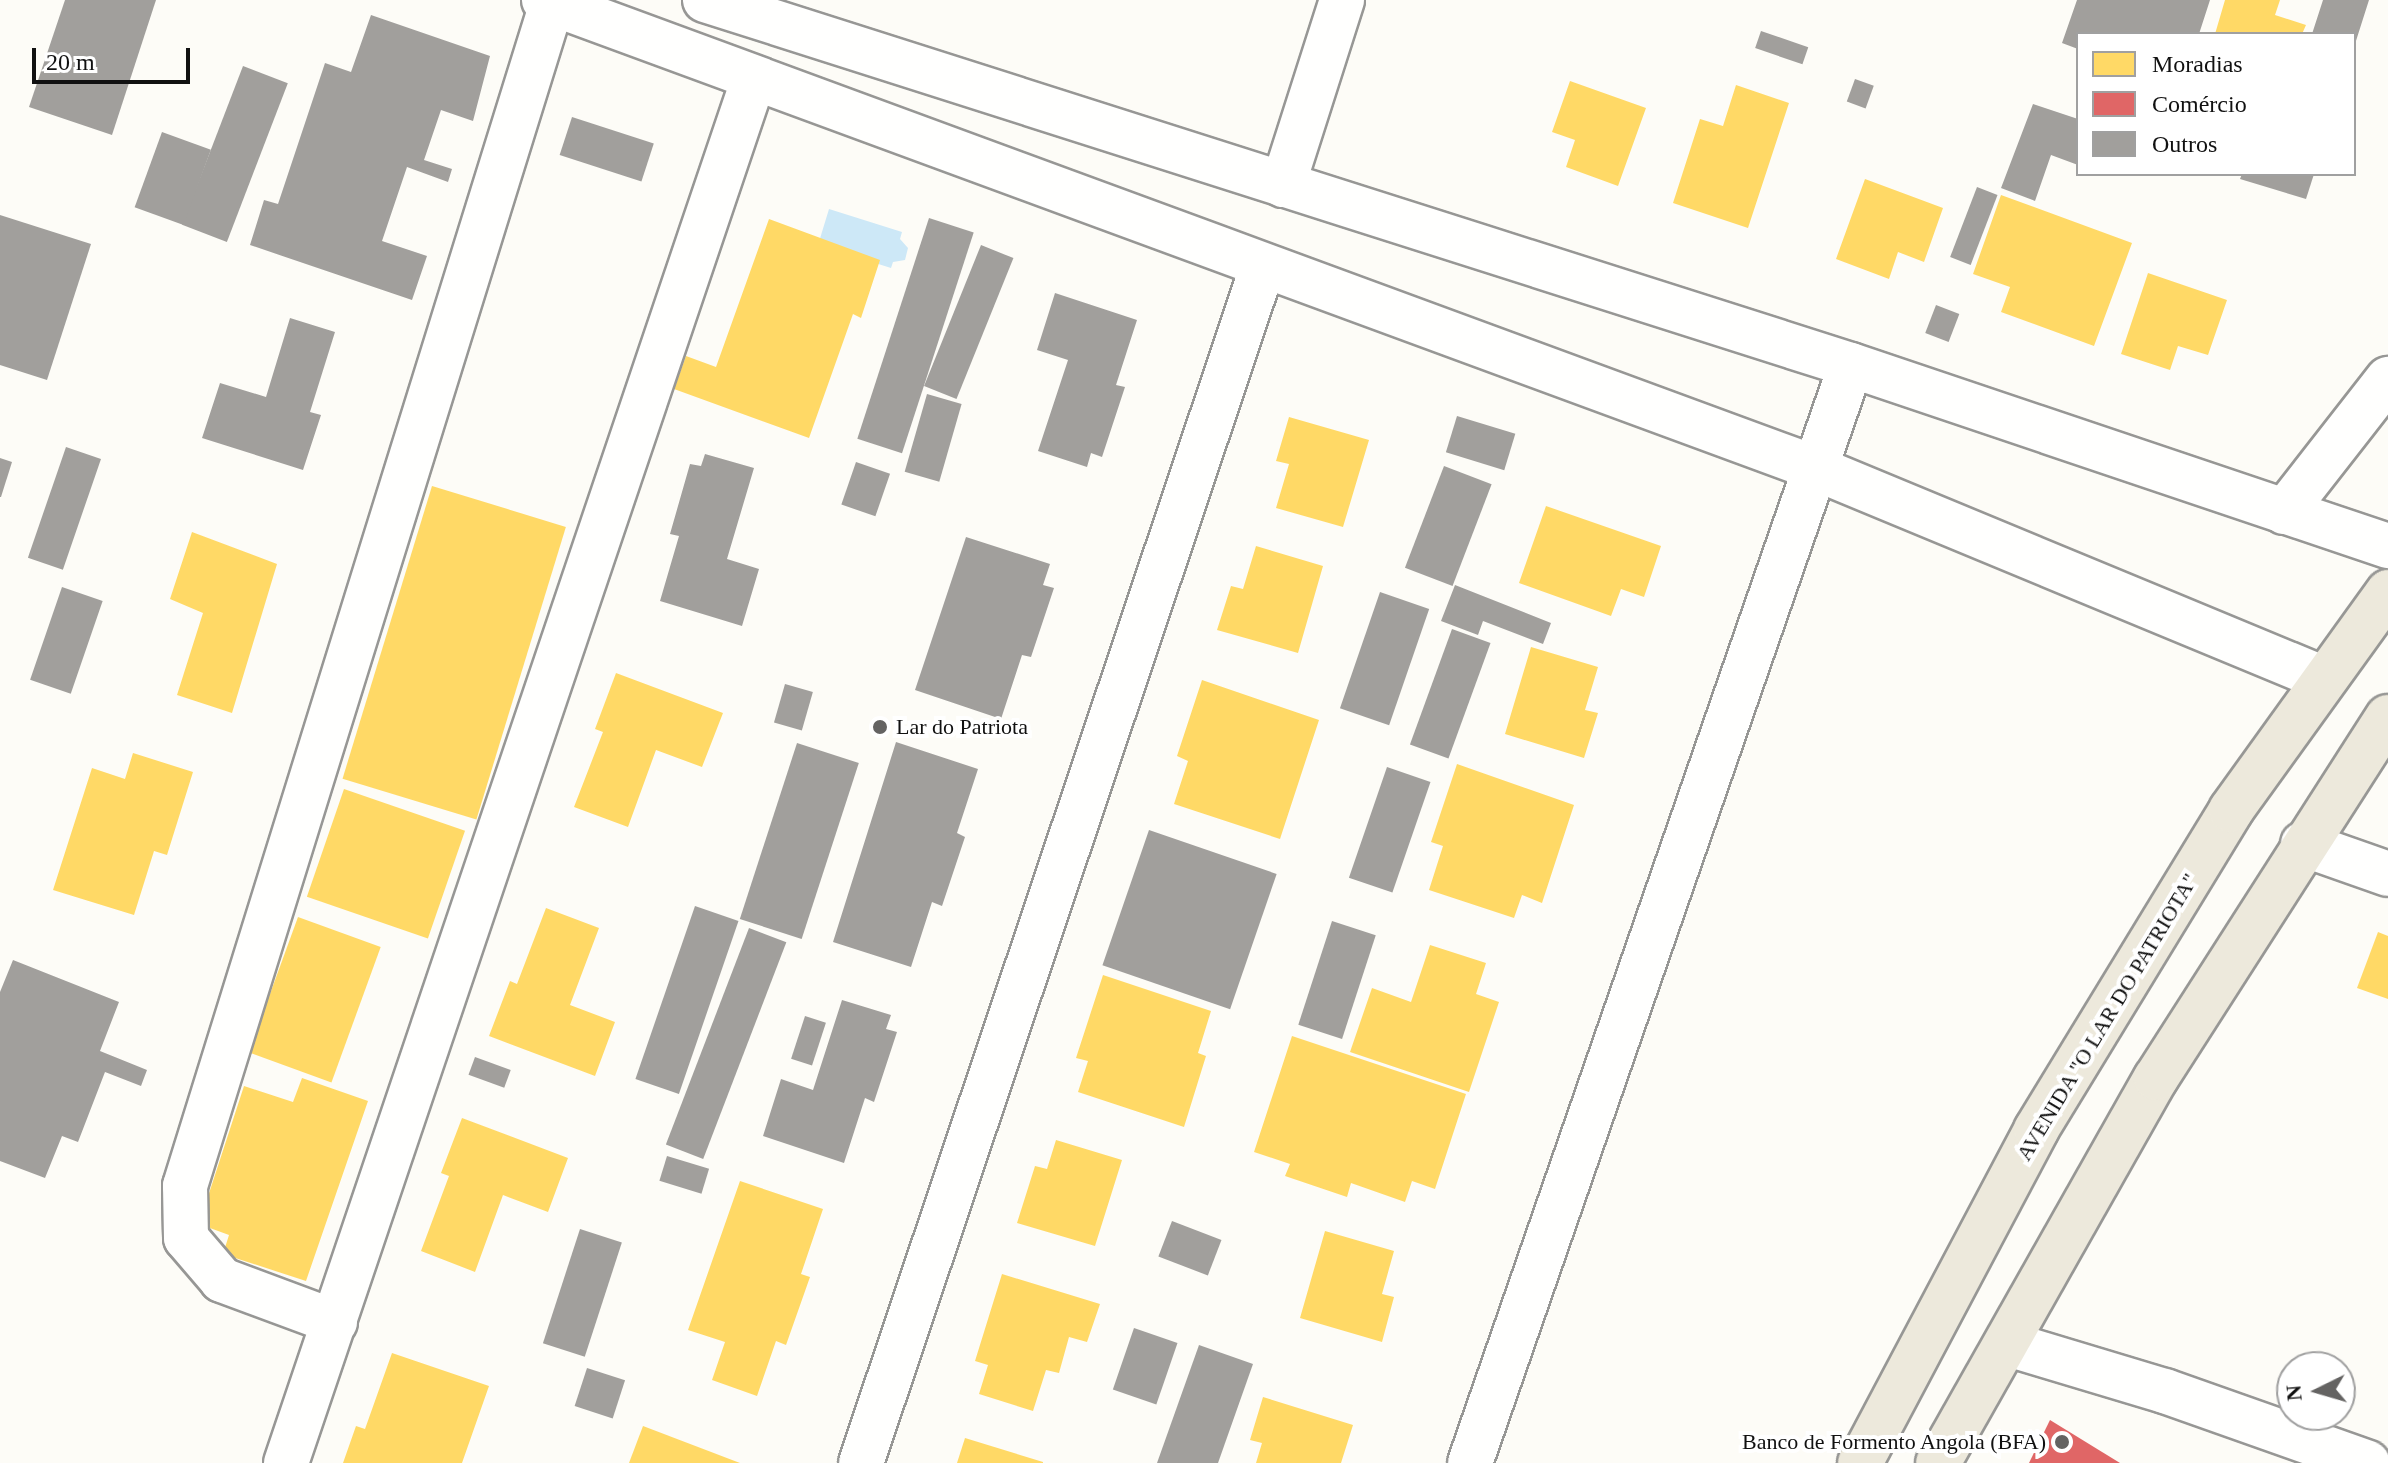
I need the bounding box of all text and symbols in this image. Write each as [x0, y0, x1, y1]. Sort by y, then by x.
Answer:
scale bar [36, 32, 194, 82]
legend [2076, 32, 2356, 176]
text: 20 m [46, 49, 95, 75]
text: Moradias [2152, 51, 2243, 77]
text: Comércio [2152, 91, 2247, 117]
text: Outros [2152, 131, 2217, 157]
place label: Lar do Patriota [896, 714, 1028, 740]
marker: Lar do Patriota [871, 718, 889, 736]
street label: AVENIDA "O LAR DO PATRIOTA" [2010, 868, 2204, 1166]
north arrow [2276, 1351, 2356, 1431]
text: N [2280, 1384, 2307, 1402]
place label: Banco de Formento Angola (BFA) [1741, 1429, 2046, 1455]
marker: Banco de Formento Angola (BFA) [2053, 1433, 2071, 1451]

